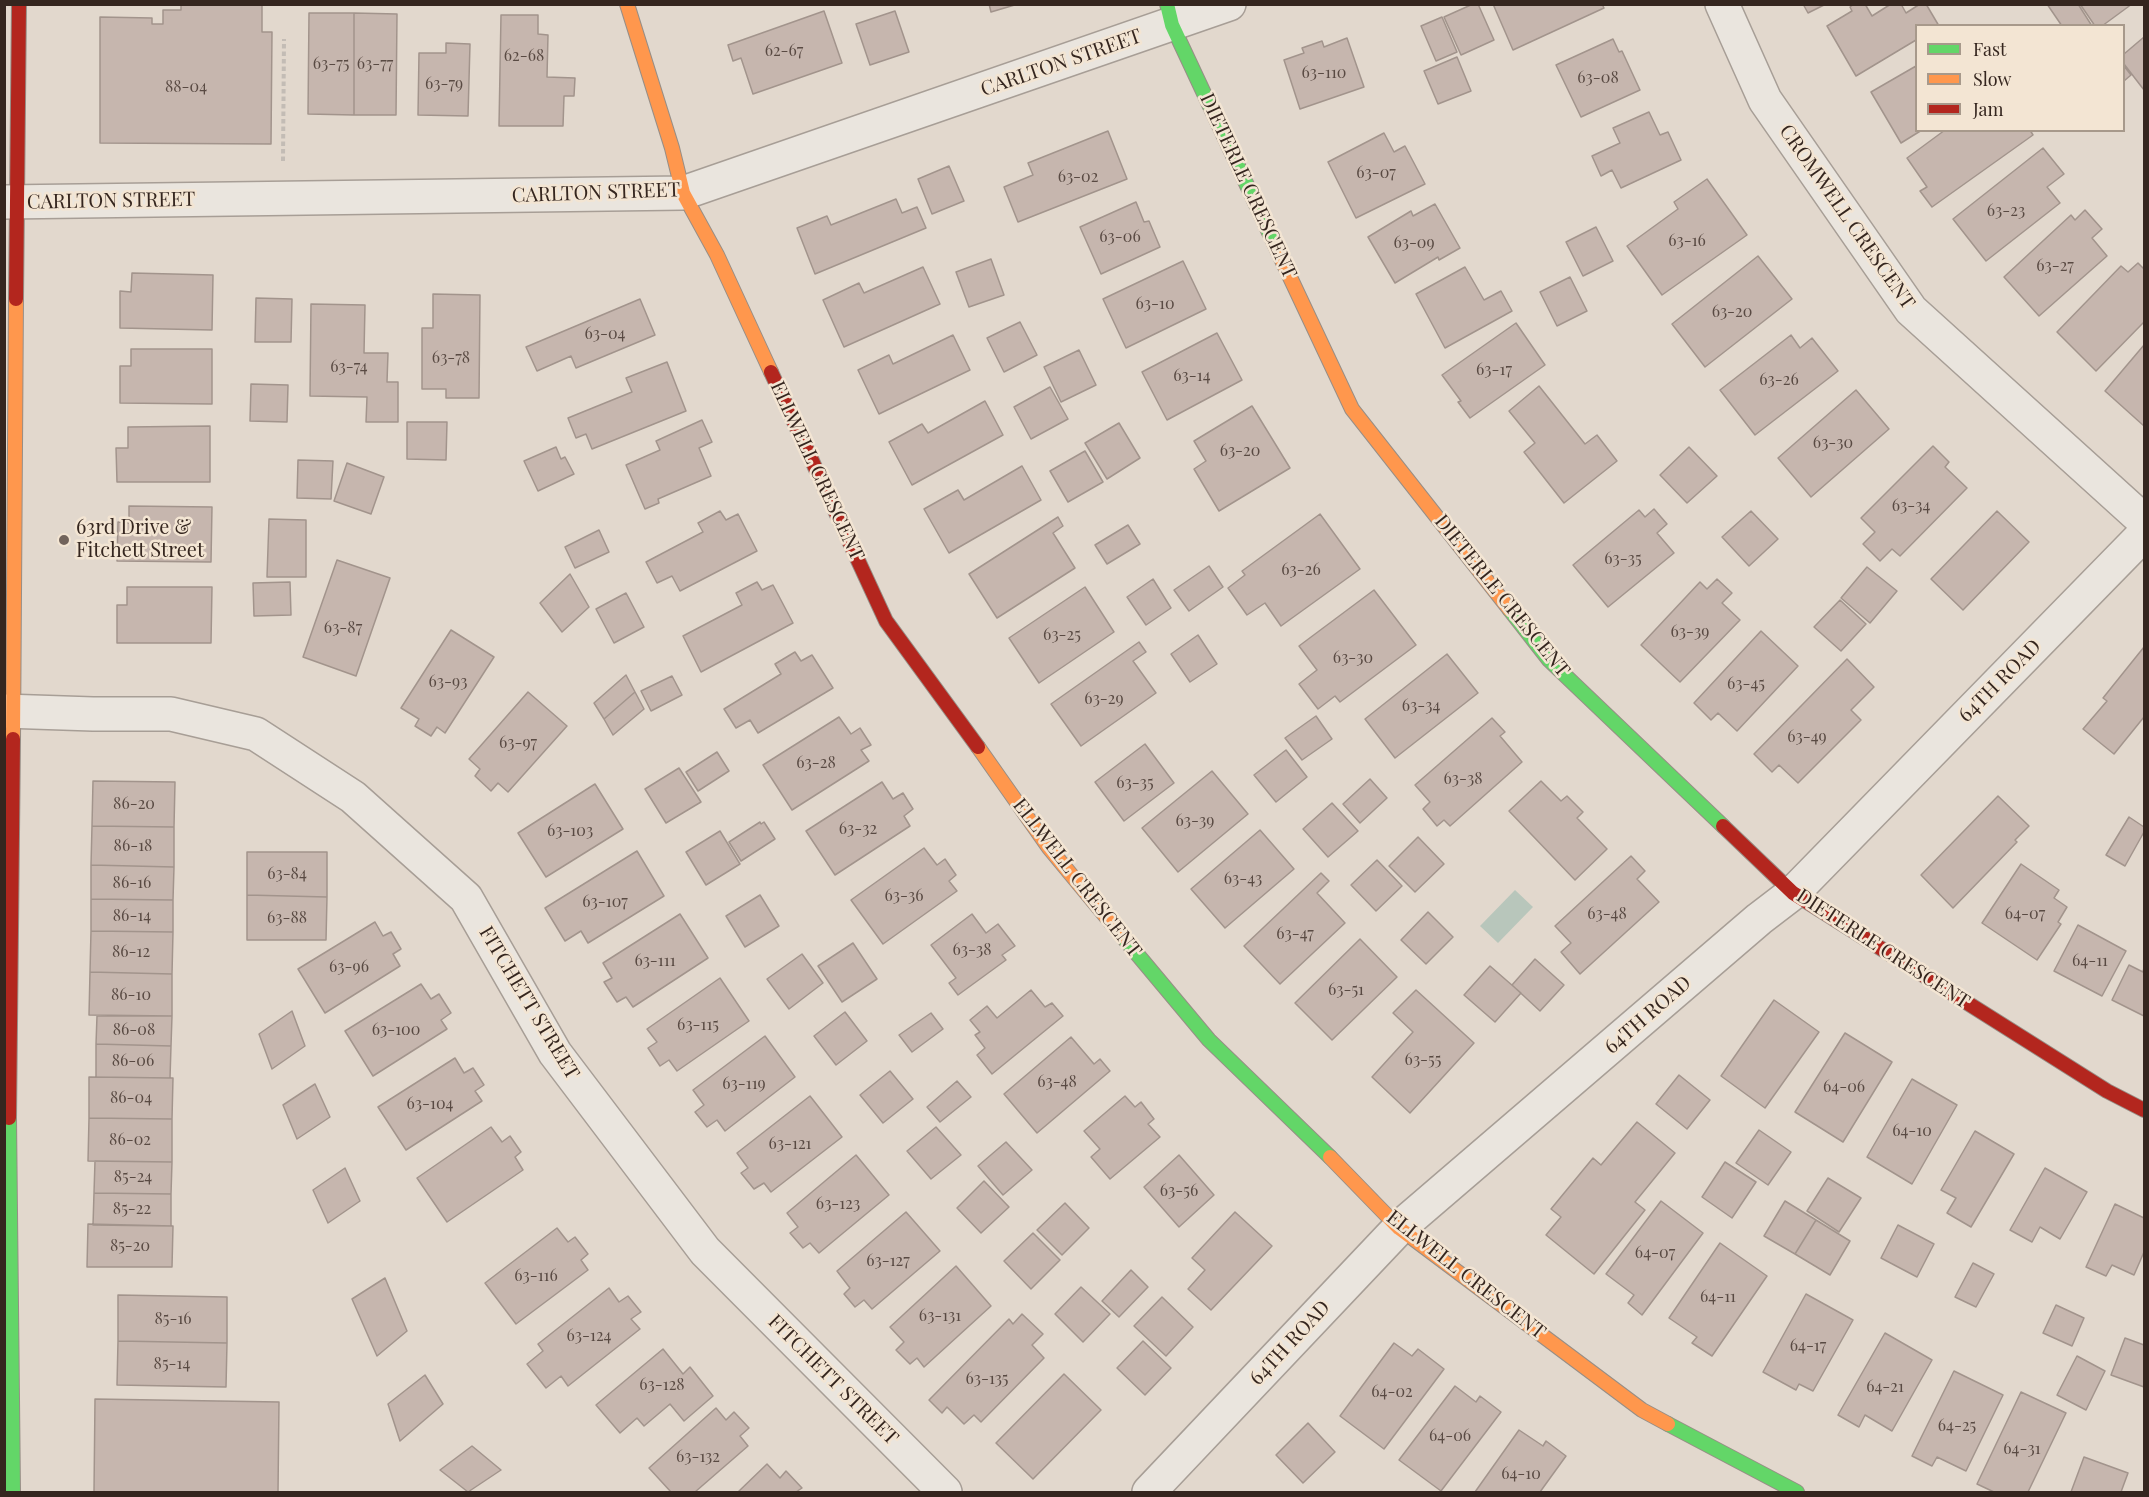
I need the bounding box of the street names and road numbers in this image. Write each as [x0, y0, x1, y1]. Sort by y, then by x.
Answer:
street label: CARLTON STREET [977, 24, 1145, 102]
street label: DIETERLE CRESCENT [1194, 89, 1302, 283]
street label: CROMWELL CRESCENT [1774, 120, 1920, 314]
street label: CARLTON STREET [511, 178, 681, 208]
street label: CARLTON STREET [27, 188, 195, 214]
street label: ELLWELL CRESCENT [765, 378, 869, 564]
street label: DIETERLE CRESCENT [1429, 510, 1575, 682]
street label: 64TH ROAD [1954, 635, 2046, 727]
street label: ELLWELL CRESCENT [1007, 794, 1147, 962]
street label: DIETERLE CRESCENT [1792, 884, 1974, 1014]
street label: FITCHETT STREET [474, 922, 584, 1084]
street label: 64TH ROAD [1600, 971, 1696, 1059]
street label: ELLWELL CRESCENT [1382, 1205, 1550, 1345]
street label: 64TH ROAD [1245, 1296, 1335, 1390]
street label: FITCHETT STREET [763, 1310, 903, 1450]

